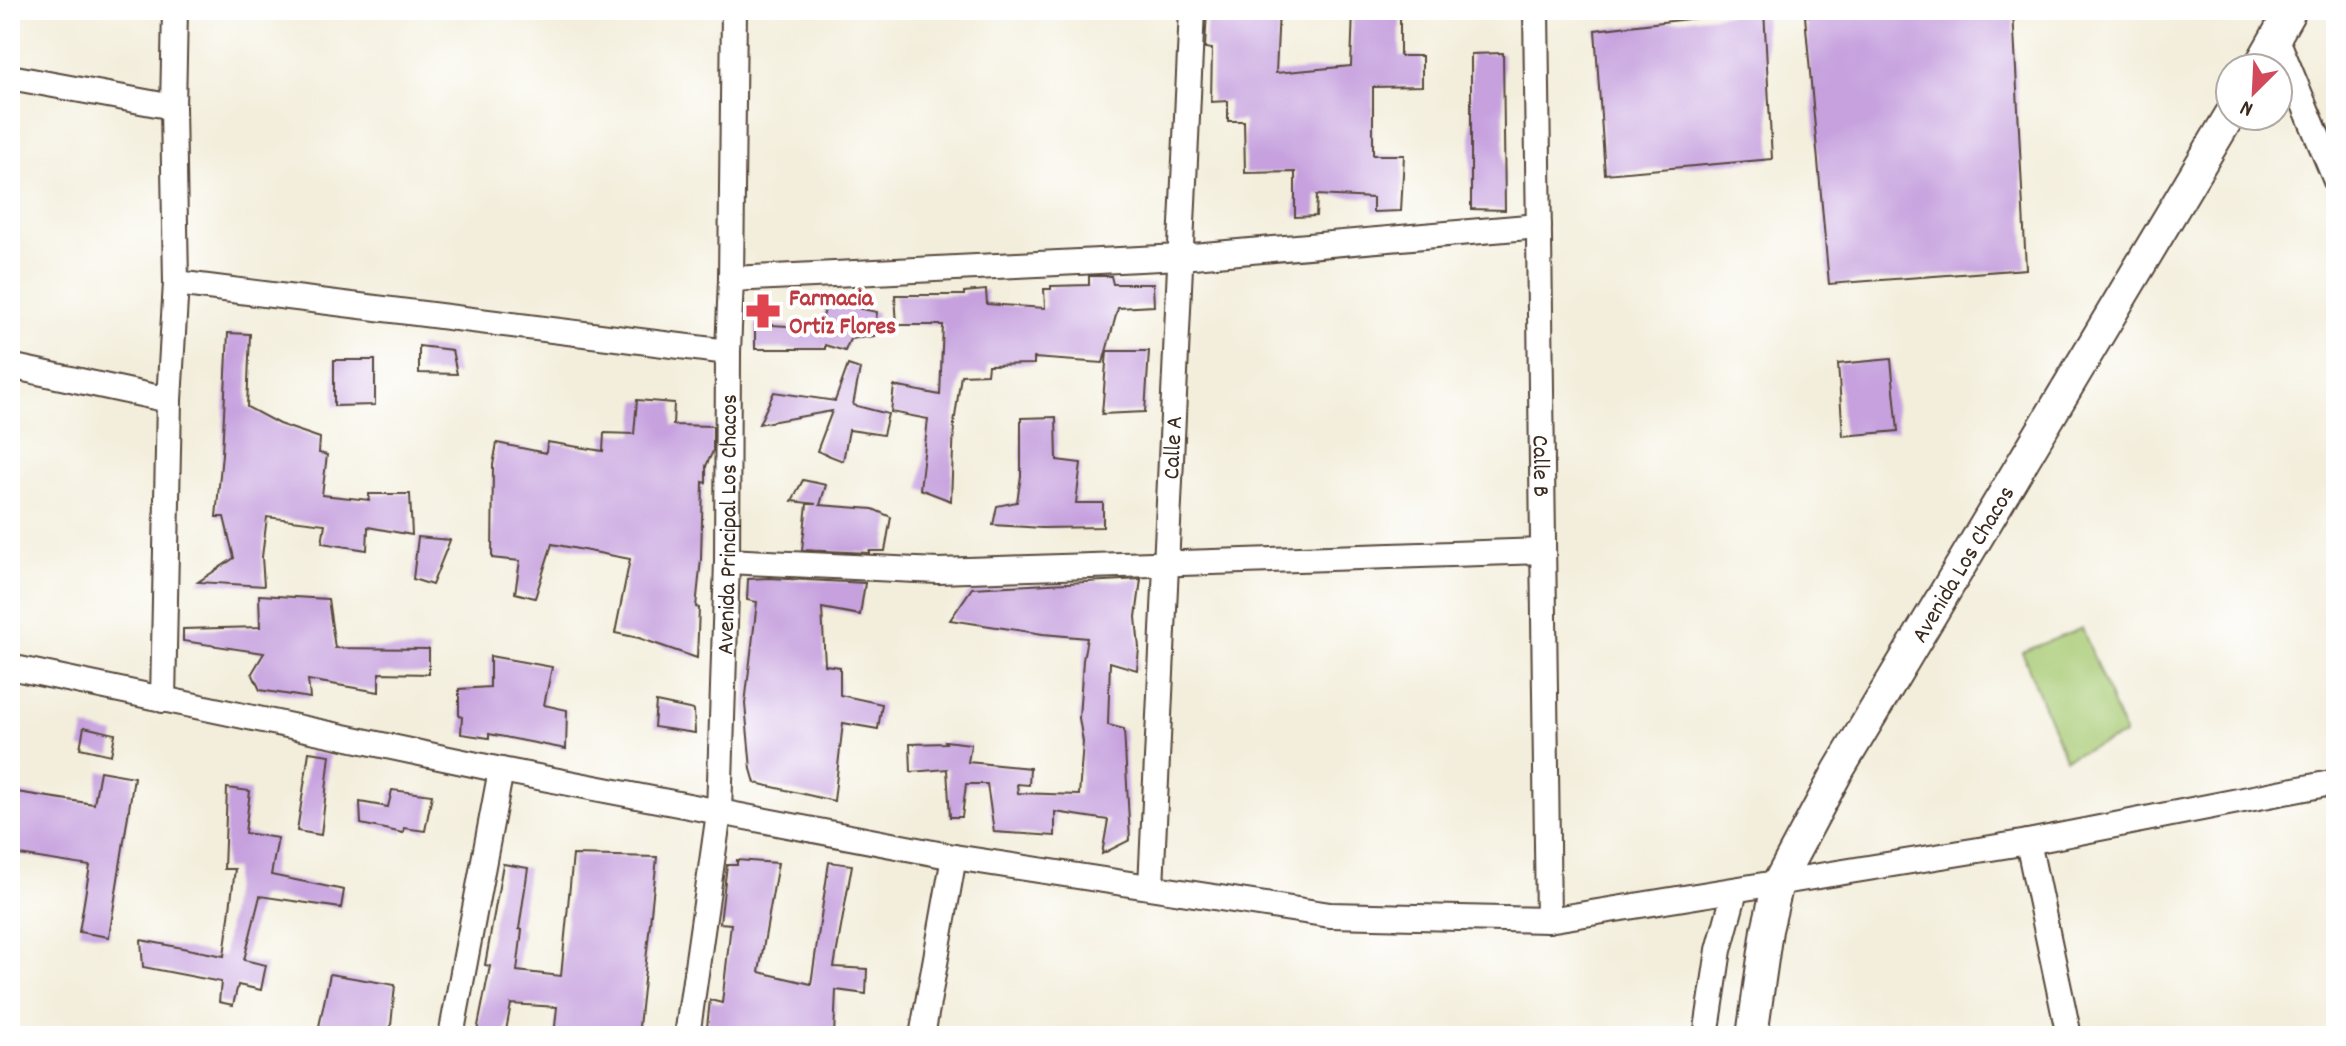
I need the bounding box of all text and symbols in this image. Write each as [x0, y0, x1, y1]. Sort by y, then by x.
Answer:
north arrow [2214, 52, 2294, 132]
text: N [2236, 91, 2259, 123]
place label: Farmacia Ortiz Flores [789, 283, 896, 345]
pharmacy icon: Farmacia Ortiz Flores [744, 292, 782, 330]
street label: Avenida Principal Los Chacos [710, 394, 748, 655]
street label: Calle A [1156, 415, 1193, 480]
street label: Calle B [1522, 435, 1556, 497]
street label: Avenida Los Chacos [1904, 480, 2025, 650]

